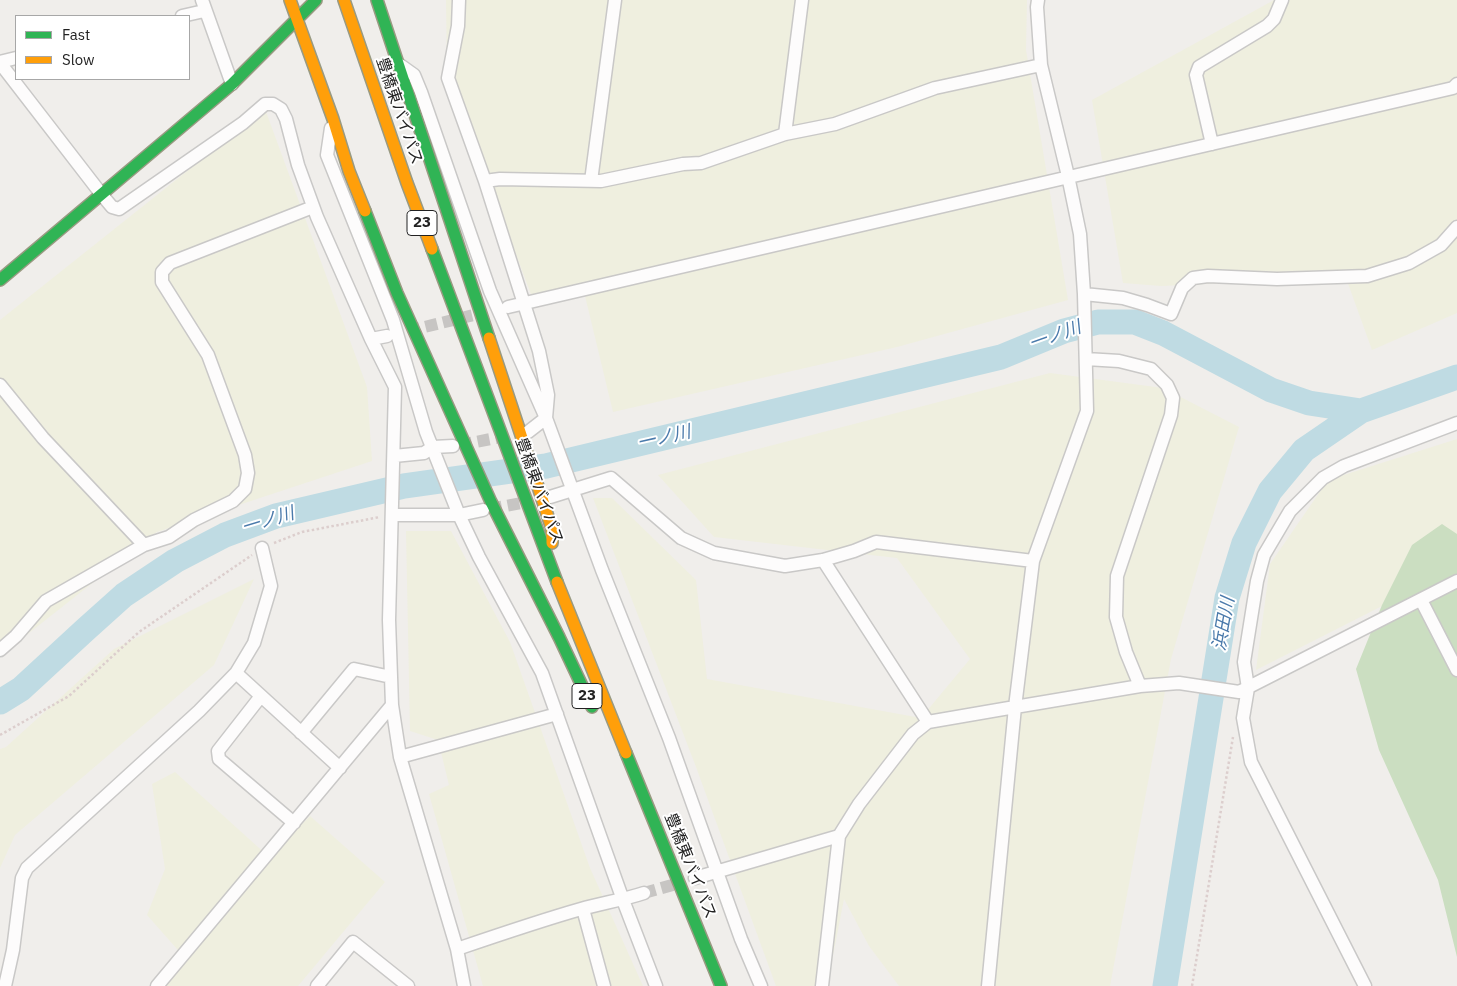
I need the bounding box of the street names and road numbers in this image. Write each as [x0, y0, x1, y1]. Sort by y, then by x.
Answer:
street label: 豊橋東バイパス [372, 55, 426, 167]
road number: 23 [407, 210, 437, 236]
street label: 豊橋東バイパス [511, 435, 567, 547]
road number: 23 [572, 684, 602, 708]
street label: 豊橋東バイパス [660, 810, 720, 922]

